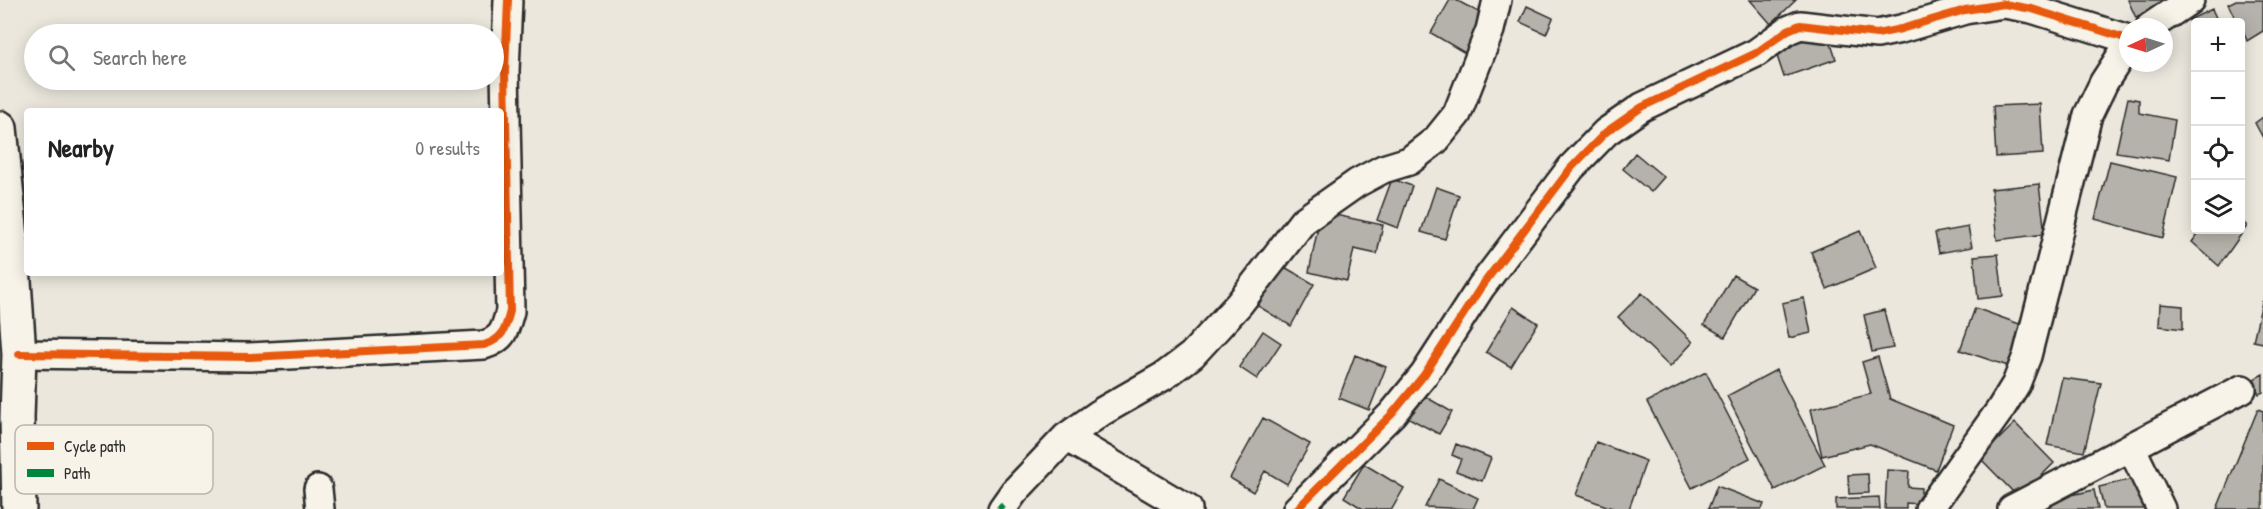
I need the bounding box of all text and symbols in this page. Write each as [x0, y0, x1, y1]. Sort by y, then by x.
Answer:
north arrow [2119, 18, 2173, 72]
map controls [2191, 18, 2245, 234]
button: + [2191, 18, 2245, 72]
search box [24, 24, 504, 90]
icon: search [45, 41, 78, 74]
text: Search here [93, 42, 187, 72]
button: − [2191, 72, 2245, 126]
button: locate [2191, 126, 2245, 180]
text: Nearby [48, 130, 114, 165]
text: 0 results [415, 134, 480, 161]
button: layers [2191, 180, 2245, 234]
legend [15, 425, 213, 494]
text: Cycle path [64, 435, 126, 457]
text: Path [64, 462, 90, 484]

